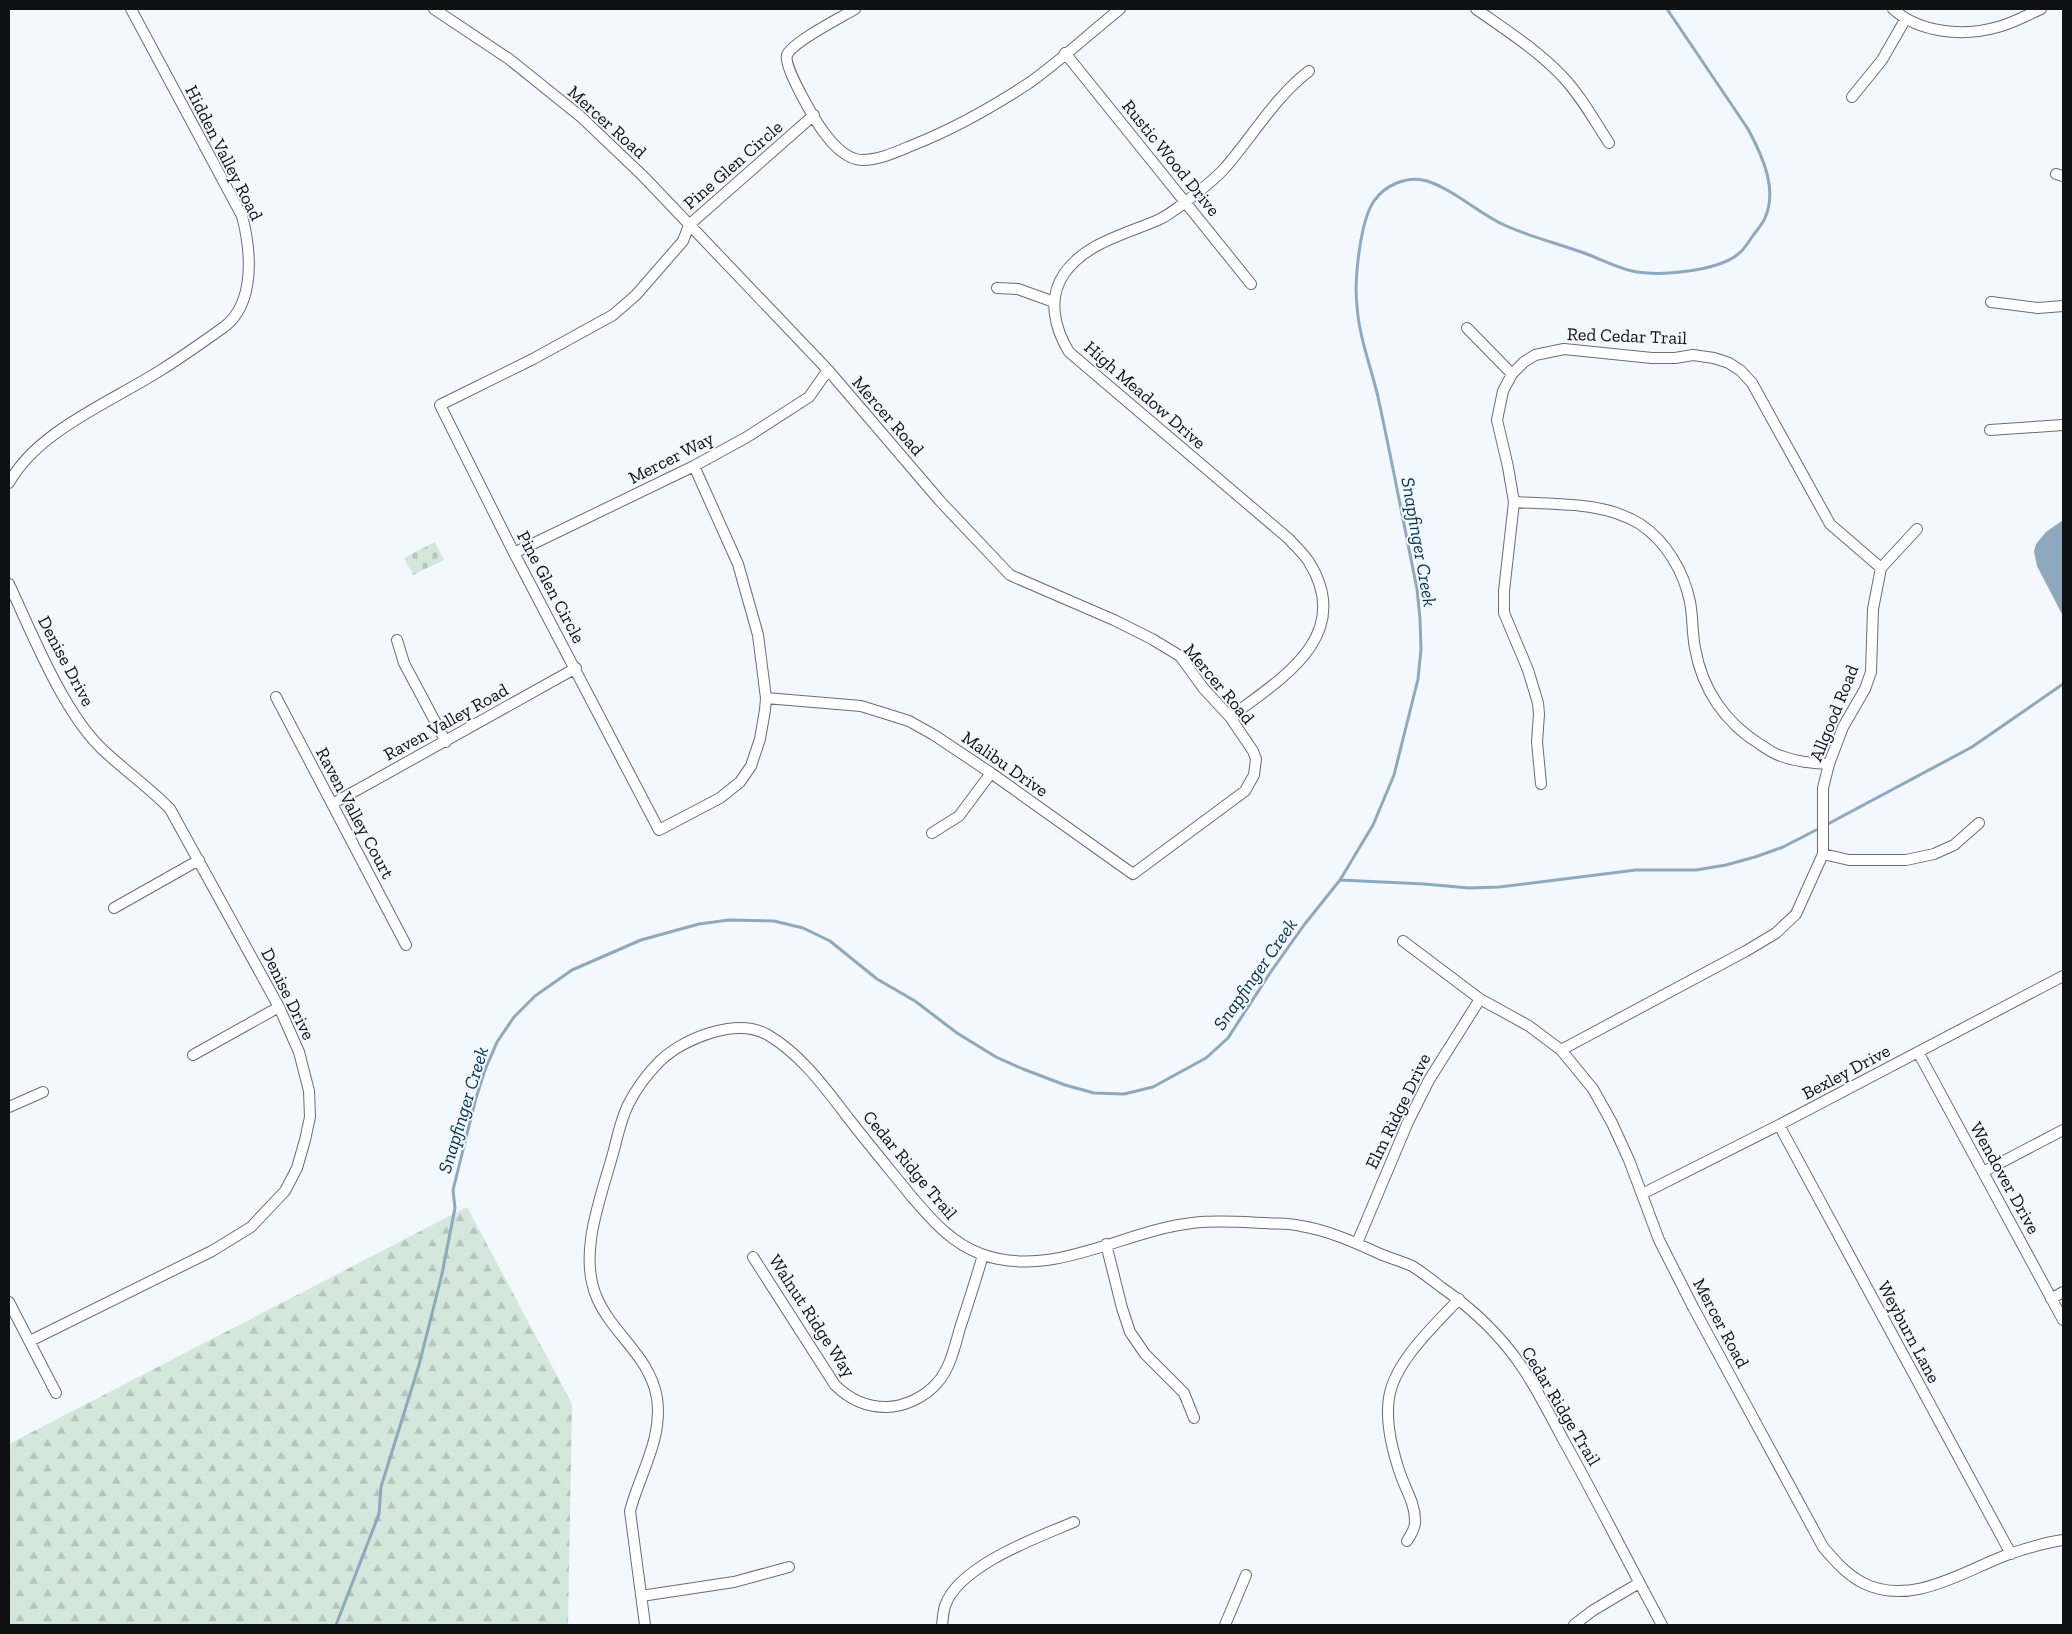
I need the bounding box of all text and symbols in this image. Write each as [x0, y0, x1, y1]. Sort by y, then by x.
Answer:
street label: Mercer Road [563, 81, 651, 163]
street label: Hidden Valley Road [180, 82, 268, 225]
street label: Rustic Wood Drive [1117, 95, 1225, 221]
street label: Pine Glen Circle [679, 116, 787, 214]
street label: Red Cedar Trail [1567, 323, 1688, 349]
street label: High Meadow Drive [1080, 336, 1210, 454]
street label: Mercer Road [847, 372, 929, 460]
street label: Mercer Way [625, 427, 718, 489]
water label: Snapfinger Creek [1396, 475, 1442, 609]
street label: Pine Glen Circle [512, 527, 590, 647]
street label: Denise Drive [33, 612, 99, 710]
street label: Mercer Road [1179, 639, 1259, 729]
street label: Allgood Road [1805, 661, 1863, 765]
street label: Raven Valley Road [380, 679, 512, 765]
street label: Malibu Drive [958, 726, 1052, 802]
street label: Raven Valley Court [311, 744, 399, 883]
water label: Snapfinger Creek [1208, 914, 1302, 1034]
street label: Denise Drive [256, 945, 320, 1043]
street label: Bexley Drive [1798, 1040, 1894, 1104]
water label: Snapfinger Creek [433, 1044, 493, 1176]
street label: Elm Ridge Drive [1361, 1050, 1435, 1172]
street label: Cedar Ridge Trail [858, 1106, 962, 1224]
street label: Wendover Drive [1965, 1118, 2045, 1238]
street label: Walnut Ridge Way [764, 1250, 860, 1382]
street label: Mercer Road [1688, 1274, 1754, 1372]
street label: Weyburn Lane [1873, 1277, 1945, 1387]
street label: Cedar Ridge Trail [1517, 1342, 1605, 1470]

